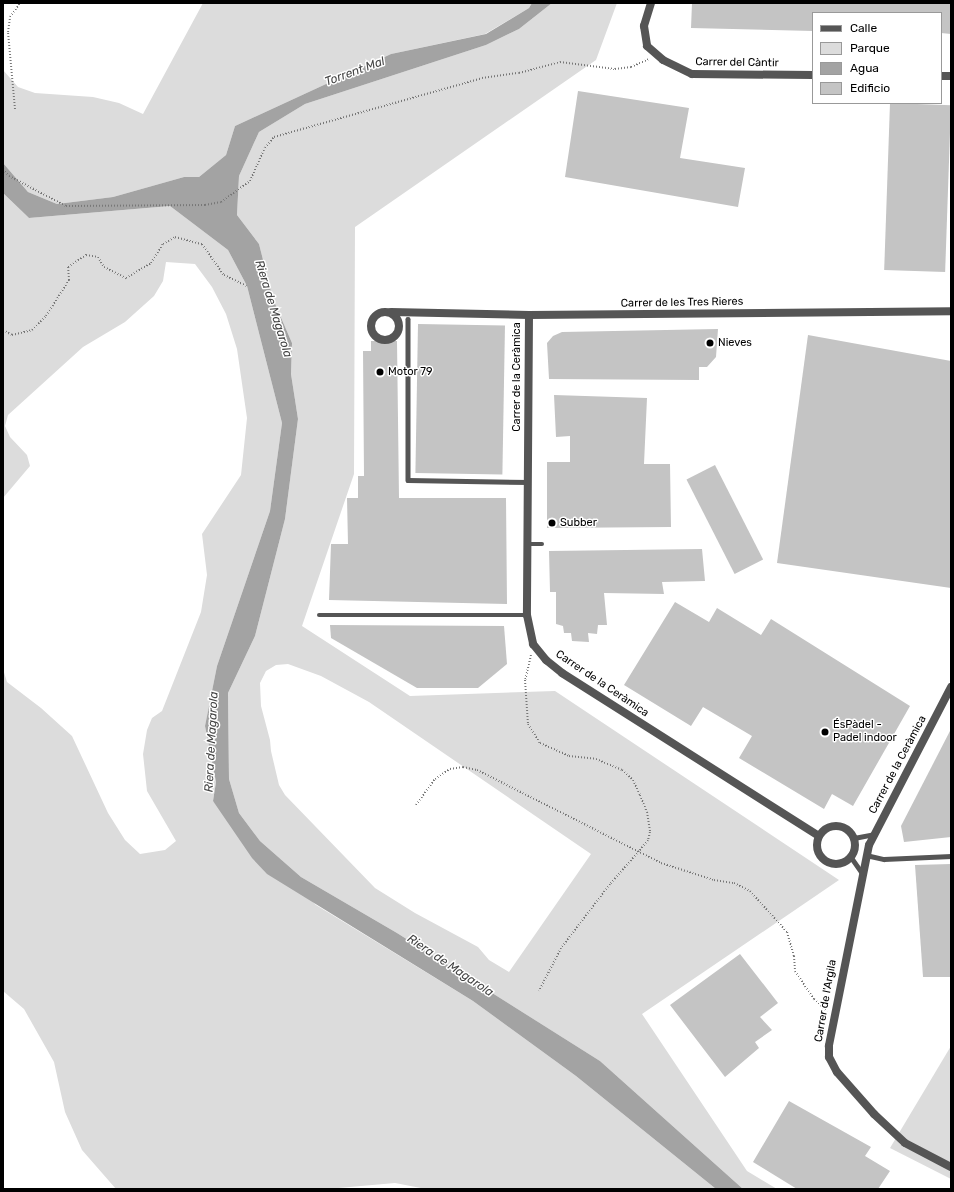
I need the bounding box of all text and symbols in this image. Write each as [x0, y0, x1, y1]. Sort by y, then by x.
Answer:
legend [812, 12, 942, 104]
text: Calle [850, 21, 877, 35]
text: Parque [850, 41, 890, 55]
water label: Torrent Mal [323, 54, 387, 90]
street label: Carrer del Càntir [695, 56, 779, 70]
text: Agua [850, 61, 879, 75]
text: Edificio [850, 81, 890, 95]
water label: Riera de Magarola [251, 259, 295, 359]
street label: Carrer de les Tres Rieres [620, 295, 744, 311]
street label: Carrer de la Ceràmica [510, 322, 524, 432]
place label: Nieves [718, 336, 752, 350]
marker: Nieves [705, 338, 715, 348]
place label: Motor 79 [388, 365, 433, 379]
marker: Motor 79 [375, 367, 385, 377]
place label: Subber [560, 516, 597, 530]
marker: Subber [547, 518, 557, 528]
street label: Carrer de la Ceràmica [553, 648, 651, 720]
water label: Riera de Magarola [202, 691, 222, 793]
street label: Carrer de la Ceràmica [866, 713, 930, 817]
place label: ÉsPàdel - Padel indoor [833, 719, 897, 745]
marker: ÉsPàdel - Padel indoor [820, 727, 830, 737]
water label: Riera de Magarola [404, 932, 496, 1000]
street label: Carrer de l'Argila [812, 959, 840, 1043]

